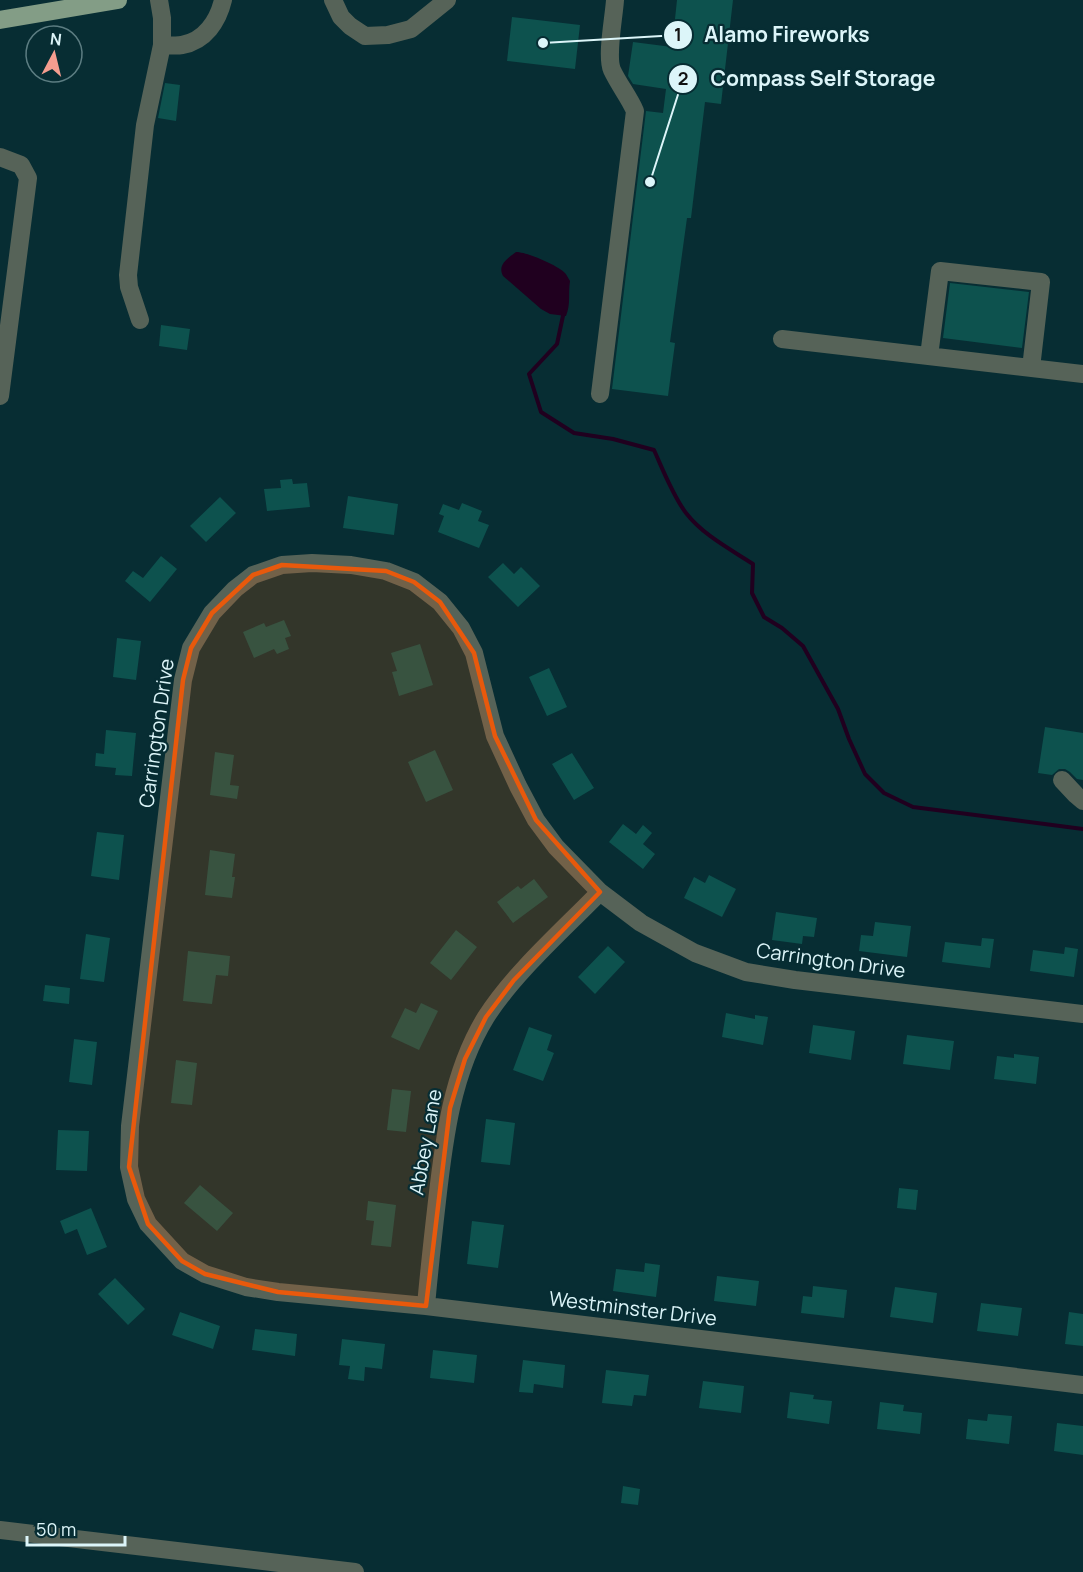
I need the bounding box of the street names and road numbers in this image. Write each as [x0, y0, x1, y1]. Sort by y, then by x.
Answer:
street label: Carrington Drive [132, 657, 180, 809]
street label: Carrington Drive [755, 936, 907, 984]
street label: Abbey Lane [402, 1087, 448, 1197]
street label: Westminster Drive [547, 1284, 719, 1332]

